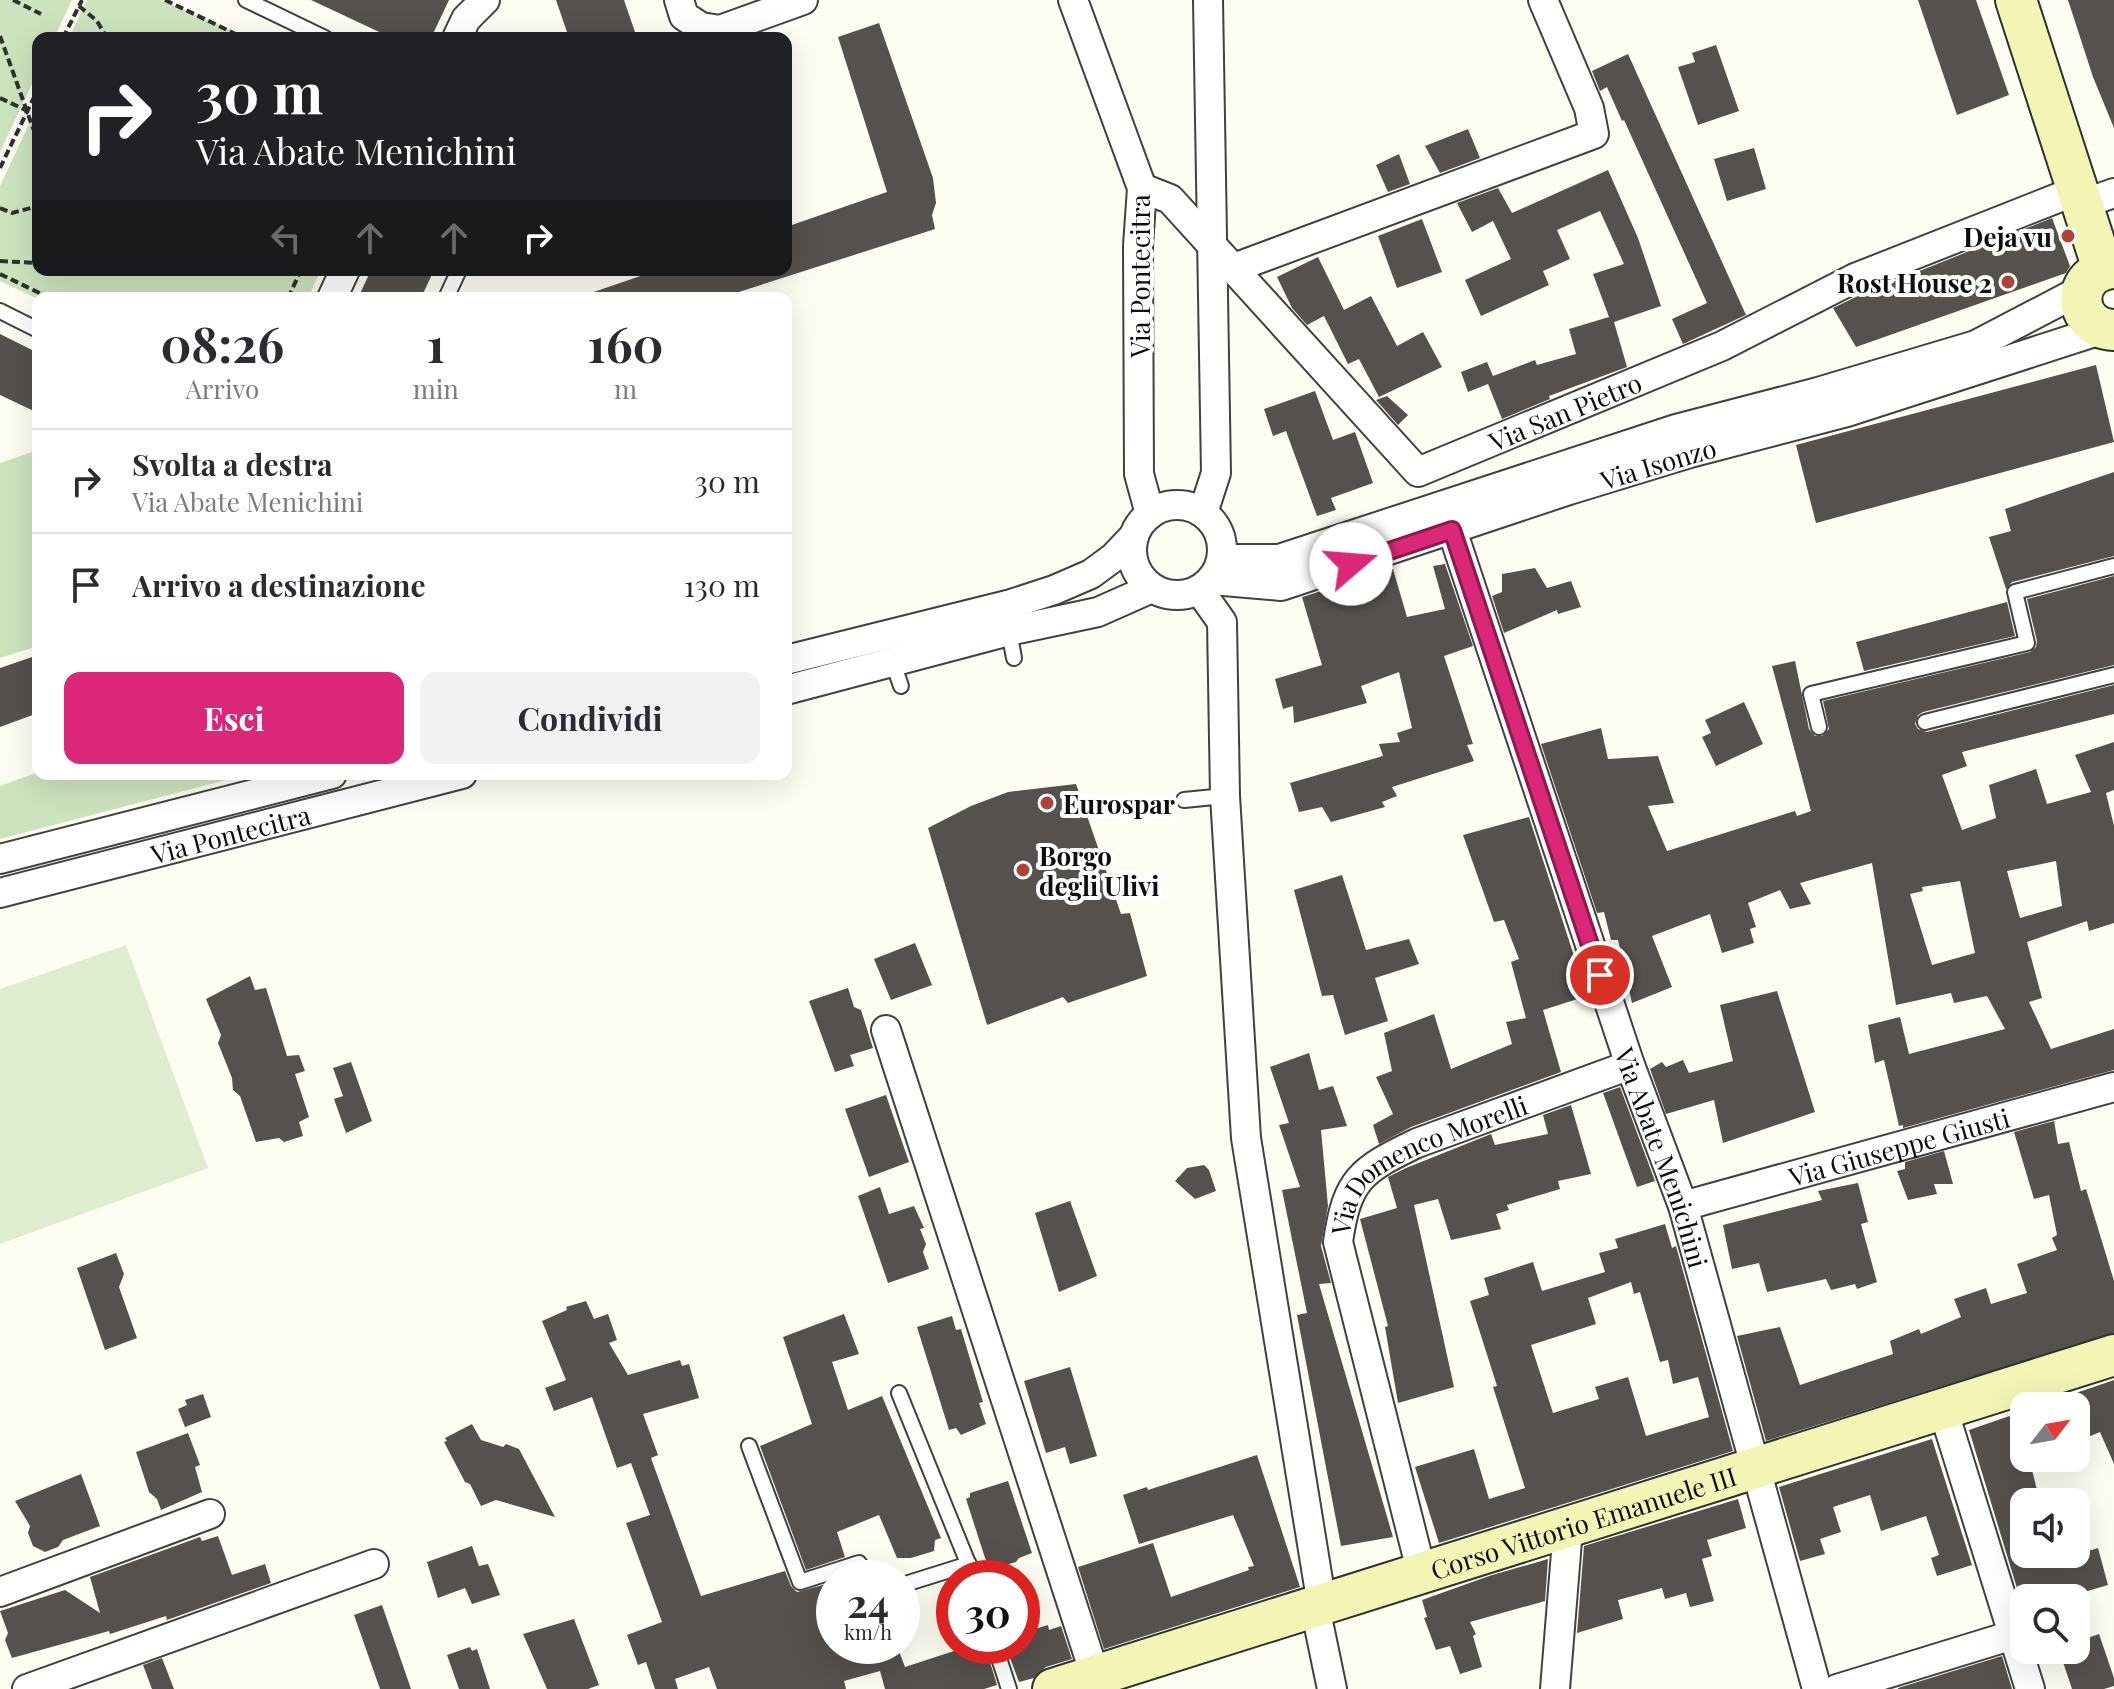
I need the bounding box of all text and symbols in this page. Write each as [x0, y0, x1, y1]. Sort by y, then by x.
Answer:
text: 30 m [196, 54, 323, 129]
icon: right [64, 64, 168, 168]
text: Via Abate Menichini [196, 126, 516, 174]
street label: Via Pontecitra [1122, 194, 1157, 359]
icon: left [264, 216, 308, 260]
icon: ahead [348, 216, 392, 260]
icon: ahead [432, 216, 476, 260]
icon: right [516, 216, 560, 260]
place label: Deja vu [1963, 219, 2052, 254]
marker: Deja vu [2059, 227, 2077, 245]
place label: Rost House 2 [1837, 265, 1992, 300]
marker: Rost House 2 [1999, 273, 2017, 291]
text: 08:26 [160, 311, 284, 375]
text: 1 [427, 311, 445, 375]
text: 160 [587, 311, 664, 375]
street label: Via San Pietro [1483, 364, 1646, 459]
text: Arrivo [185, 371, 259, 406]
text: min [413, 371, 459, 406]
text: m [614, 371, 637, 406]
street label: Via Isonzo [1595, 429, 1720, 497]
text: Svolta a destra [132, 444, 333, 484]
icon: right [64, 459, 108, 503]
text: 30 m [694, 461, 760, 501]
text: Via Abate Menichini [132, 484, 363, 519]
position arrow [1309, 522, 1393, 606]
icon: arrive [64, 563, 108, 607]
text: Arrivo a destinazione [132, 565, 426, 605]
text: 130 m [684, 565, 760, 605]
button: Esci [64, 672, 404, 764]
button: Condividi [420, 672, 760, 764]
place label: Eurospar [1063, 786, 1175, 821]
marker: Eurospar [1038, 794, 1056, 812]
street label: Via Pontecitra [146, 796, 314, 871]
place label: Borgo degli Ulivi [1039, 838, 1160, 903]
marker: Borgo degli Ulivi [1014, 861, 1032, 879]
pin [1566, 941, 1634, 1009]
icon: arrive [1578, 953, 1622, 997]
street label: Via Abate Menichini [1608, 1042, 1717, 1272]
street label: Via Domenco Morelli [1322, 1087, 1532, 1239]
street label: Via Giuseppe Giusti [1784, 1099, 2014, 1194]
north arrow [2010, 1392, 2090, 1472]
map controls [2010, 1392, 2090, 1664]
street label: Corso Vittorio Emanuele III [1426, 1457, 1741, 1587]
button: sound [2010, 1488, 2090, 1568]
speed limit sign: 30 [936, 1560, 1040, 1664]
text: 24 [847, 1575, 889, 1628]
button: search [2010, 1584, 2090, 1664]
text: km/h [844, 1618, 892, 1645]

